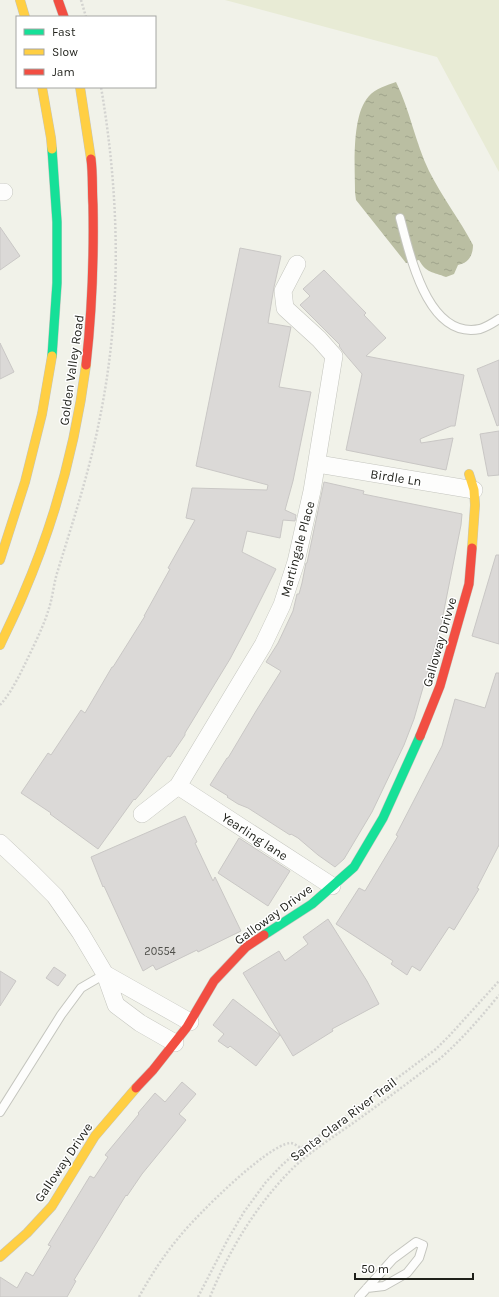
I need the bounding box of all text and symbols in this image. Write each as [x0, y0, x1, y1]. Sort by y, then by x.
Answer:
legend [16, 16, 156, 88]
text: Fast [52, 25, 76, 39]
text: Slow [52, 45, 78, 59]
text: Jam [52, 65, 75, 79]
street label: Golden Valley Road [56, 314, 87, 426]
street label: Birdle Ln [369, 466, 423, 489]
street label: Martingale Place [277, 499, 318, 599]
street label: Galloway Drivve [420, 595, 460, 689]
street label: Yearling lane [219, 809, 291, 864]
street label: Galloway Drivve [231, 881, 315, 948]
house number: 20554 [144, 945, 176, 958]
street label: Santa Clara River Trail [287, 1074, 400, 1164]
street label: Galloway Drivve [31, 1119, 96, 1205]
scale bar [355, 1255, 473, 1281]
text: 50 m [361, 1262, 389, 1276]

